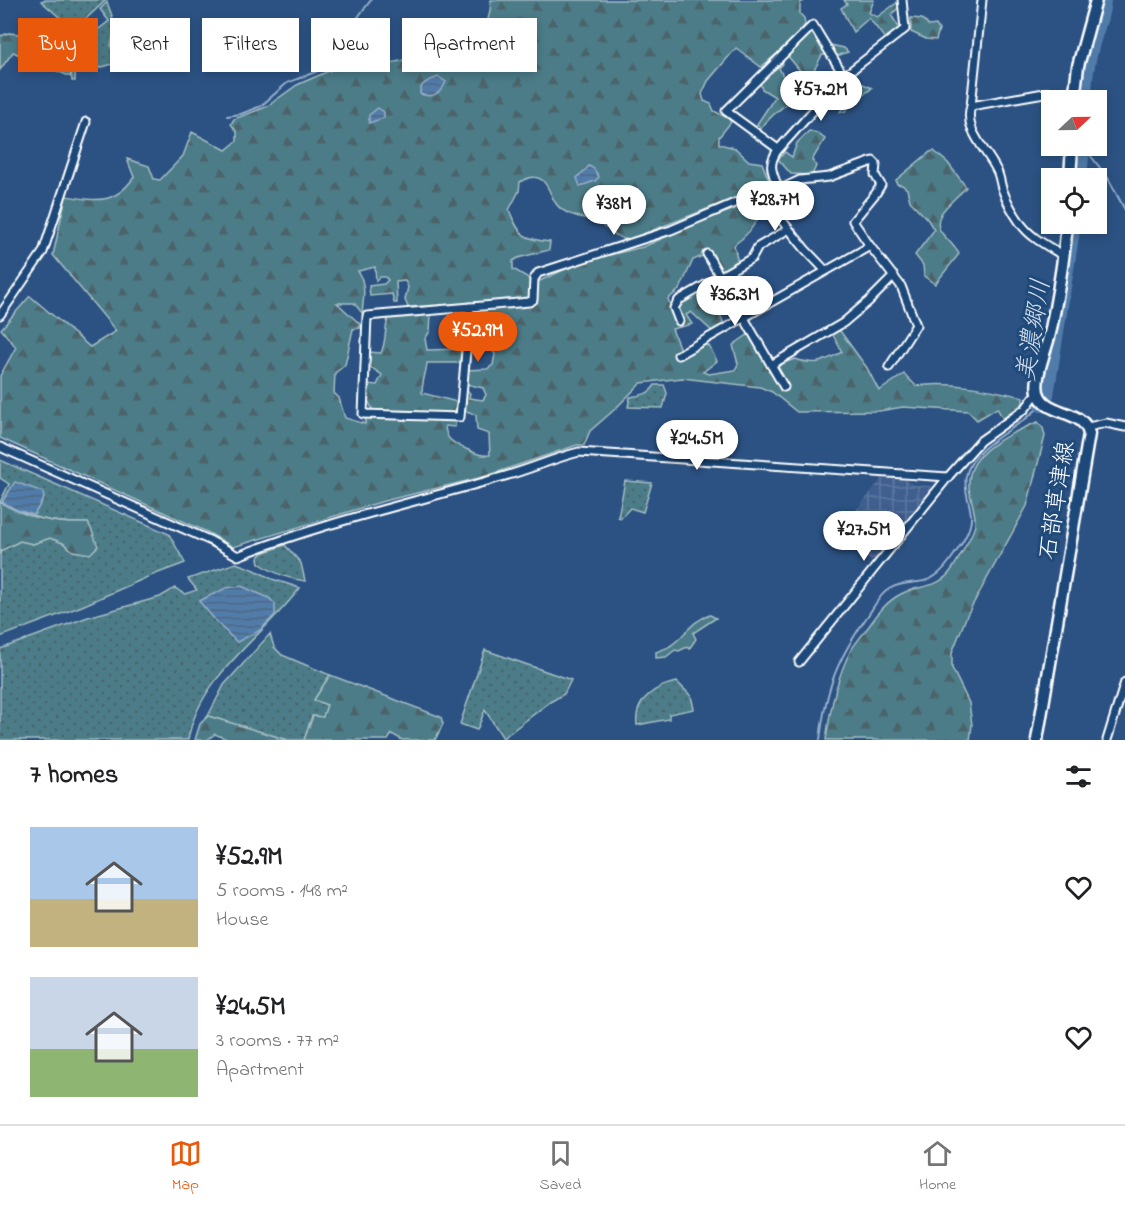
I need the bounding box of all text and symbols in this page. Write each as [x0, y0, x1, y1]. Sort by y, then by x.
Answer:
chip: Buy [18, 18, 98, 72]
chip: Rent [110, 18, 190, 72]
chip: Filters [202, 18, 299, 72]
chip: New [311, 18, 390, 72]
chip: Apartment [402, 18, 537, 72]
pin: ¥57.2M [772, 71, 870, 122]
text: ¥57.2M [794, 76, 848, 105]
north arrow [1041, 90, 1107, 156]
map controls [1041, 90, 1107, 234]
button: locate [1041, 168, 1107, 234]
pin: ¥28.7M [726, 181, 824, 232]
pin: ¥38M [578, 185, 650, 236]
text: ¥28.7M [750, 186, 800, 215]
text: ¥38M [596, 190, 632, 219]
pin: ¥36.3M [686, 276, 784, 327]
water label: 美濃郷川 [1008, 276, 1062, 385]
text: ¥36.3M [710, 281, 760, 310]
pin: ¥52.9M [429, 312, 527, 363]
text: ¥52.9M [452, 317, 504, 346]
pin: ¥24.5M [648, 420, 746, 471]
text: ¥24.5M [670, 425, 724, 454]
street label: 石部草津線 [1032, 438, 1085, 562]
pin: ¥27.5M [815, 511, 913, 562]
text: ¥27.5M [837, 516, 891, 545]
text: 7 homes [30, 757, 118, 795]
icon: filters [1062, 760, 1095, 793]
text: ¥52.9M [216, 839, 283, 877]
icon: home [78, 851, 150, 923]
icon: heart [1062, 871, 1095, 904]
text: 5 rooms · 148 m² [216, 877, 348, 906]
text: House [216, 906, 269, 935]
text: ¥24.5M [216, 989, 286, 1027]
icon: home [78, 1001, 150, 1073]
icon: heart [1062, 1021, 1095, 1054]
text: 3 rooms · 77 m² [216, 1027, 339, 1056]
text: Apartment [216, 1056, 304, 1085]
tab: Map [169, 1137, 202, 1197]
tab: Saved [540, 1137, 581, 1197]
tab: Home [919, 1137, 956, 1197]

